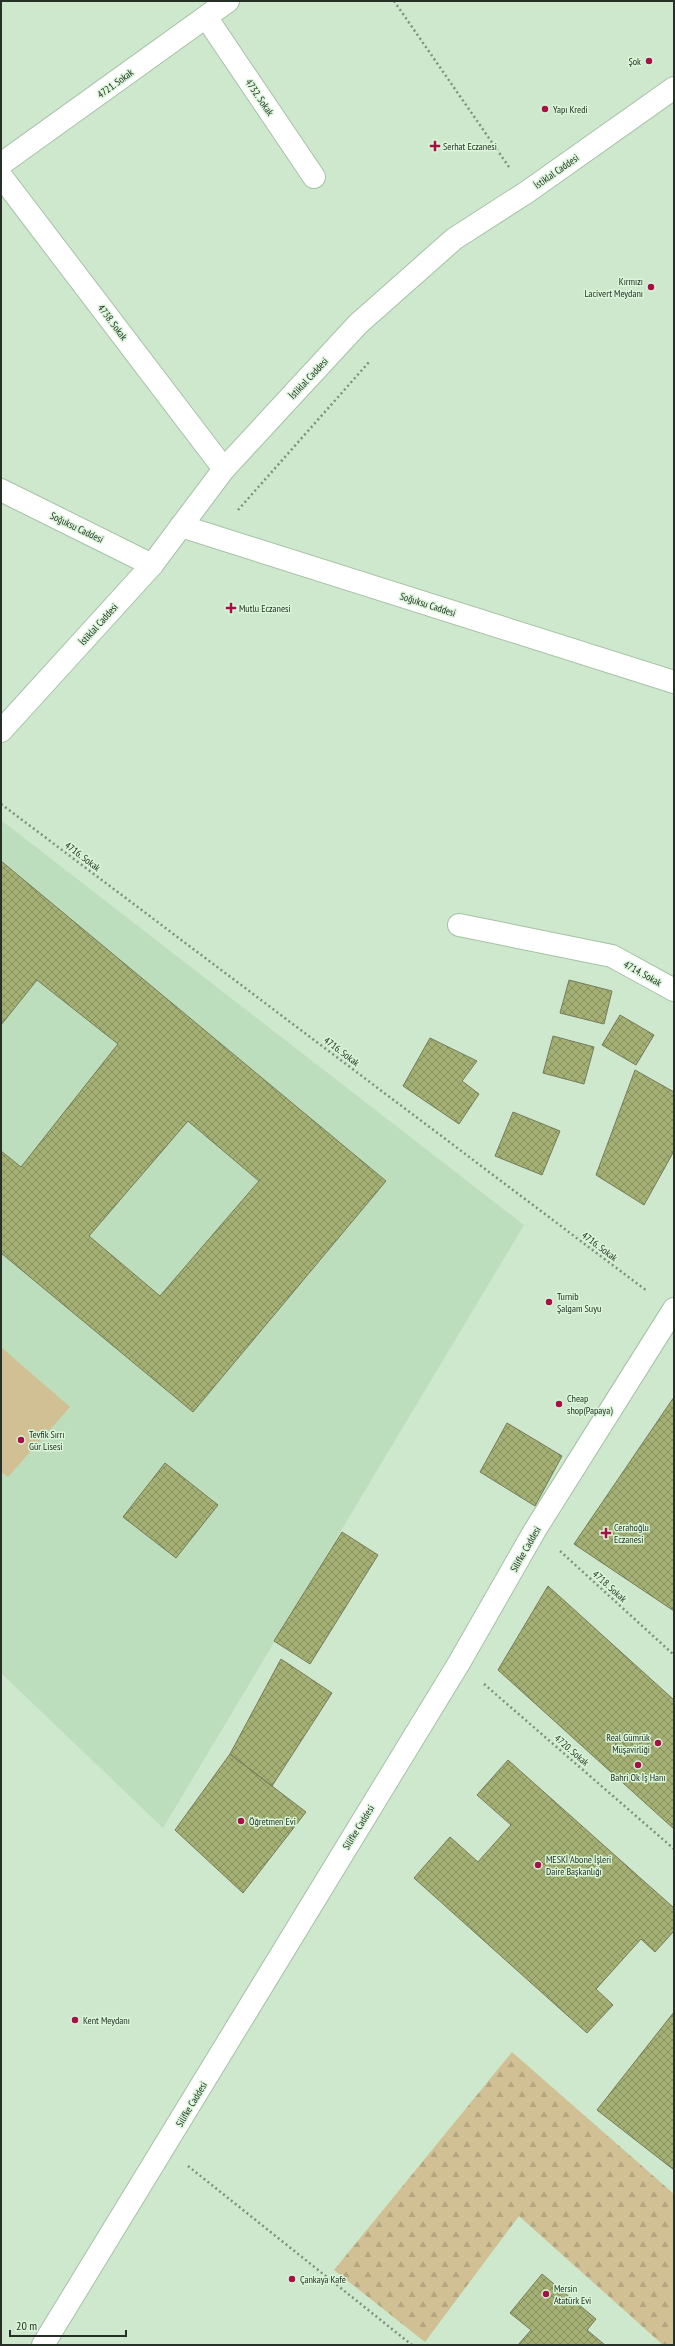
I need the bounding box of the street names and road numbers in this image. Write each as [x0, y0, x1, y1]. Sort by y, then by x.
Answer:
street label: 4721. Sokak [95, 66, 136, 101]
street label: 4732. Sokak [243, 76, 277, 118]
street label: İstiklal Caddesi [531, 151, 581, 192]
street label: 4738. Sokak [95, 302, 130, 343]
street label: İstiklal Caddesi [286, 355, 331, 402]
street label: Soğuksu Caddesi [48, 509, 106, 546]
street label: Soğuksu Caddesi [398, 589, 457, 620]
street label: İstiklal Caddesi [76, 601, 121, 648]
street label: 4716. Sokak [62, 839, 103, 874]
street label: 4714. Sokak [621, 958, 664, 989]
street label: 4716. Sokak [321, 1034, 362, 1069]
street label: 4716. Sokak [579, 1229, 620, 1264]
street label: Silifke Caddesi [507, 1524, 544, 1574]
street label: 4718. Sokak [590, 1568, 630, 1605]
street label: 4720. Sokak [552, 1732, 592, 1769]
street label: Silifke Caddesi [340, 1802, 377, 1852]
street label: Silifke Caddesi [173, 2079, 210, 2129]

